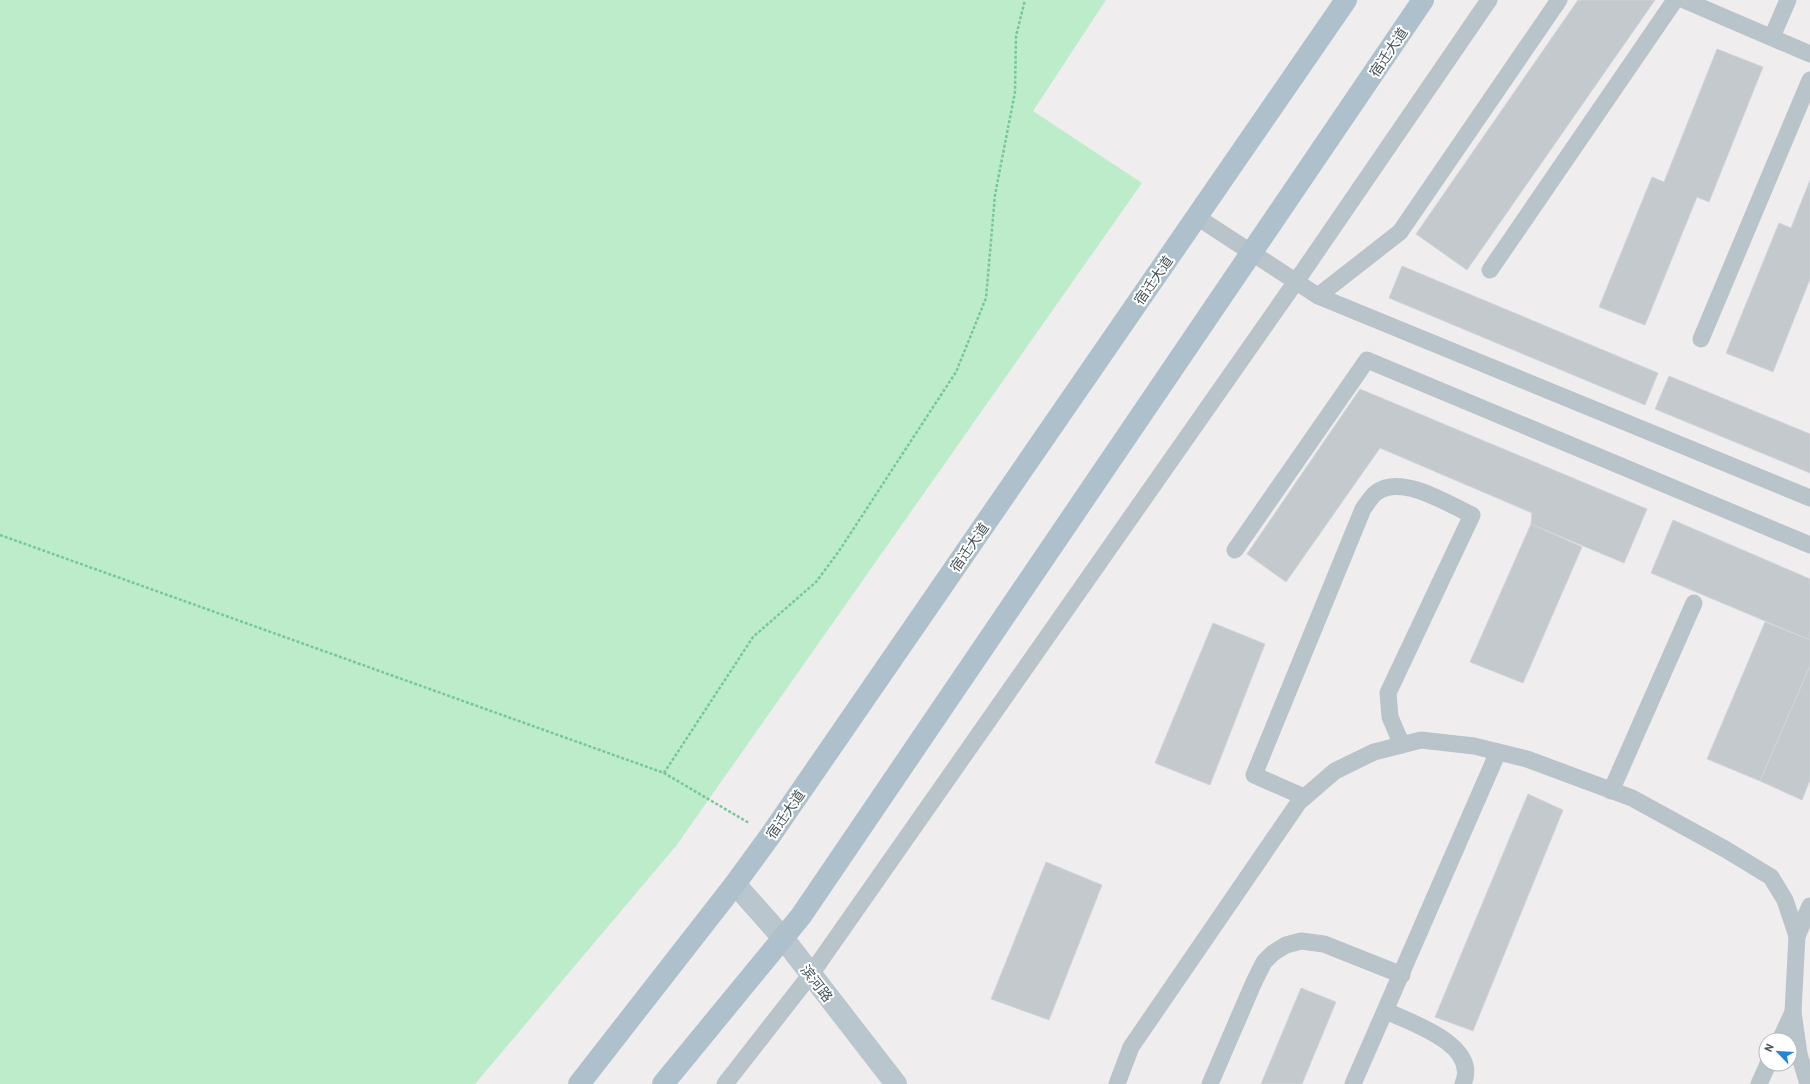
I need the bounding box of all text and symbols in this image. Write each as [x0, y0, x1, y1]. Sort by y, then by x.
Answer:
street label: 宿迁大道 [1365, 24, 1411, 80]
street label: 宿迁大道 [1130, 252, 1176, 308]
street label: 宿迁大道 [946, 519, 992, 575]
street label: 宿迁大道 [762, 786, 808, 842]
street label: 滨河路 [797, 961, 837, 1005]
north arrow [1758, 1032, 1798, 1072]
text: N [1761, 1041, 1776, 1054]

